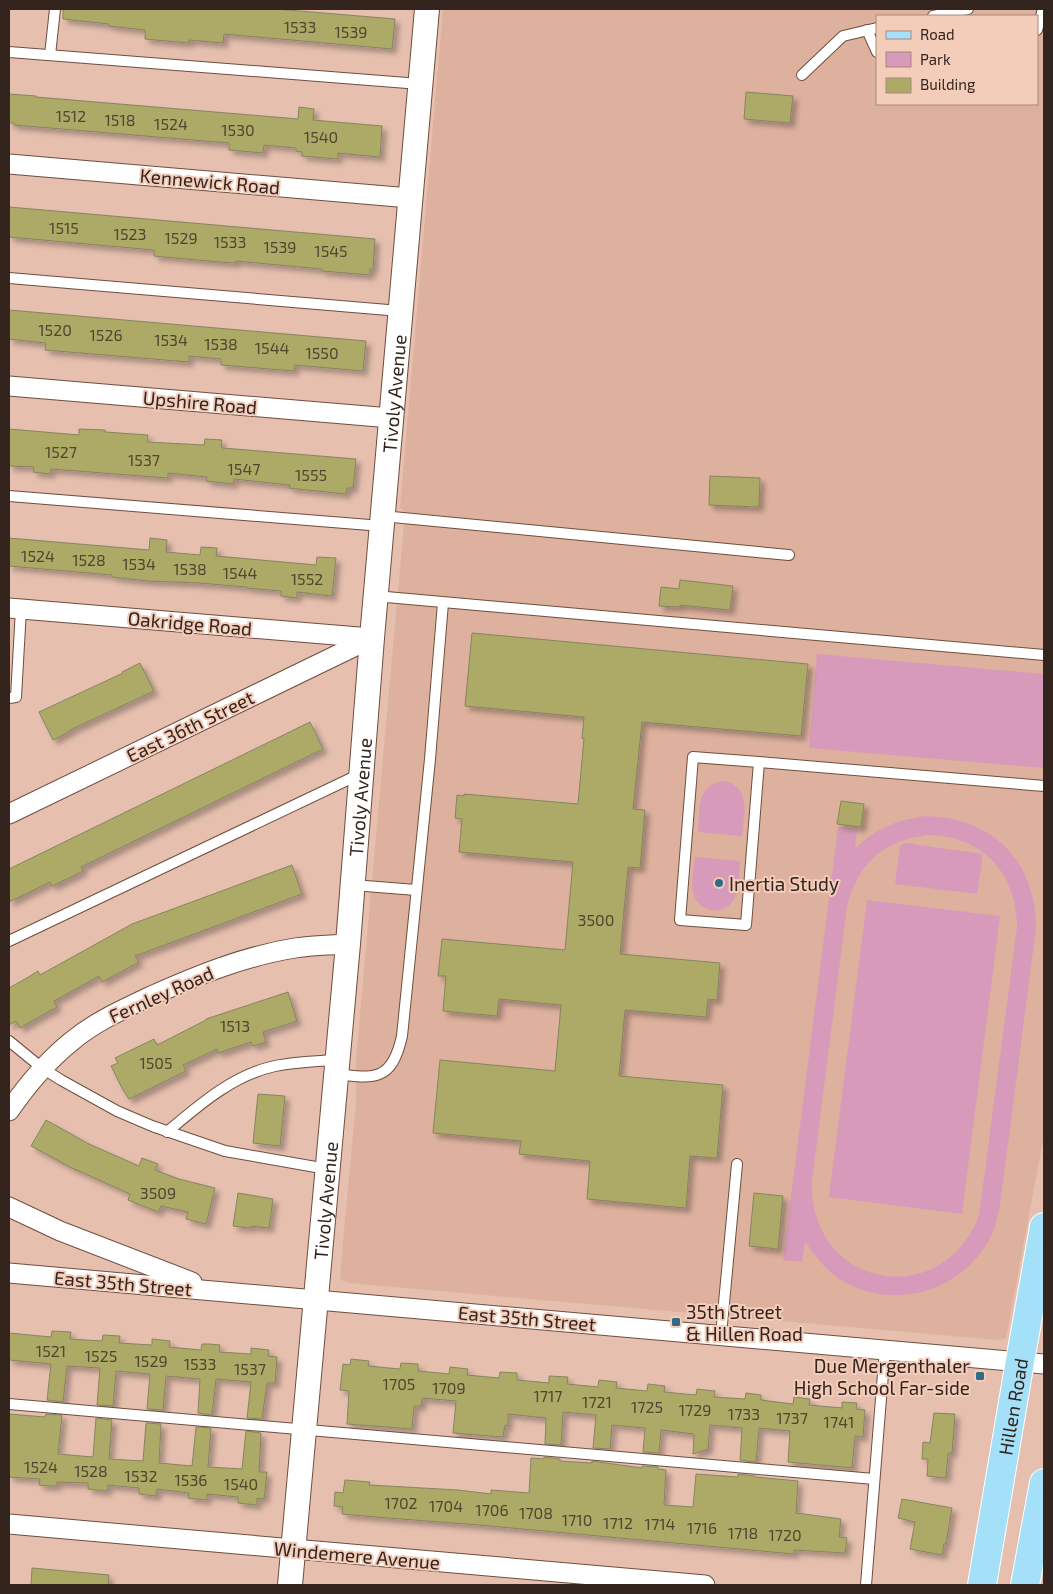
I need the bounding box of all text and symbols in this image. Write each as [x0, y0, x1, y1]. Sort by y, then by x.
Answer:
legend [876, 15, 1038, 105]
house number: 1533 [284, 17, 316, 36]
house number: 1539 [335, 22, 368, 41]
text: Road [920, 25, 955, 43]
text: Park [920, 50, 951, 68]
text: Building [920, 75, 976, 93]
house number: 1512 [56, 106, 86, 125]
house number: 1518 [104, 110, 136, 129]
house number: 1524 [154, 114, 188, 133]
house number: 1530 [221, 120, 255, 139]
house number: 1540 [304, 127, 338, 146]
street label: Kennewick Road [139, 163, 281, 199]
house number: 1515 [49, 218, 79, 237]
house number: 1523 [114, 224, 146, 243]
house number: 1529 [164, 228, 198, 247]
house number: 1533 [214, 232, 246, 251]
house number: 1539 [264, 237, 297, 256]
house number: 1545 [314, 241, 348, 260]
house number: 1520 [38, 320, 72, 339]
house number: 1526 [89, 325, 123, 344]
house number: 1534 [154, 330, 188, 349]
street label: Tivoly Avenue [377, 333, 410, 454]
house number: 1538 [204, 334, 238, 353]
house number: 1544 [255, 338, 289, 357]
house number: 1550 [305, 343, 339, 362]
street label: Upshire Road [142, 386, 258, 418]
house number: 1527 [45, 442, 77, 461]
house number: 1537 [128, 450, 160, 469]
house number: 1547 [228, 459, 260, 478]
house number: 1555 [295, 465, 327, 484]
house number: 1524 [21, 546, 55, 565]
house number: 1528 [72, 550, 106, 569]
house number: 1534 [122, 554, 156, 573]
house number: 1538 [173, 559, 207, 578]
house number: 1544 [223, 563, 257, 582]
house number: 1552 [291, 569, 323, 588]
street label: Oakridge Road [127, 606, 253, 640]
street label: East 36th Street [123, 685, 257, 767]
street label: Tivoly Avenue [343, 737, 376, 857]
place label: Inertia Study [729, 872, 839, 895]
marker: Inertia Study [713, 877, 725, 889]
house number: 3500 [578, 910, 614, 929]
street label: Fernley Road [105, 961, 217, 1027]
house number: 1513 [220, 1016, 250, 1035]
house number: 1505 [139, 1053, 173, 1072]
street label: Tivoly Avenue [308, 1140, 342, 1261]
house number: 3509 [140, 1183, 176, 1202]
street label: East 35th Street [53, 1266, 193, 1300]
place label: 35th Street & Hillen Road [686, 1300, 803, 1345]
street label: East 35th Street [457, 1301, 597, 1335]
marker: 35th Street & Hillen Road [670, 1316, 682, 1328]
house number: 1521 [36, 1341, 66, 1360]
house number: 1525 [85, 1346, 117, 1365]
house number: 1529 [134, 1351, 168, 1370]
house number: 1533 [184, 1354, 216, 1373]
place label: Due Mergenthaler High School Far-side [794, 1354, 970, 1399]
street label: Hillen Road [993, 1356, 1032, 1457]
house number: 1537 [234, 1359, 266, 1378]
marker: Due Mergenthaler High School Far-side [974, 1370, 986, 1382]
house number: 1705 [383, 1374, 415, 1393]
house number: 1709 [432, 1378, 466, 1397]
house number: 1717 [533, 1386, 563, 1405]
house number: 1721 [582, 1392, 612, 1411]
house number: 1725 [631, 1397, 663, 1416]
house number: 1729 [679, 1400, 711, 1419]
house number: 1733 [728, 1404, 760, 1423]
house number: 1737 [776, 1408, 808, 1427]
house number: 1741 [824, 1412, 854, 1431]
house number: 1524 [24, 1457, 58, 1476]
house number: 1528 [74, 1461, 108, 1480]
house number: 1532 [125, 1466, 157, 1485]
house number: 1536 [175, 1470, 208, 1489]
house number: 1540 [224, 1474, 258, 1493]
house number: 1702 [384, 1493, 418, 1512]
house number: 1704 [429, 1496, 463, 1515]
house number: 1706 [475, 1500, 509, 1519]
house number: 1708 [519, 1503, 553, 1522]
house number: 1710 [562, 1510, 592, 1529]
house number: 1712 [603, 1513, 633, 1532]
house number: 1714 [645, 1514, 676, 1533]
house number: 1716 [687, 1518, 717, 1537]
house number: 1718 [728, 1523, 758, 1542]
house number: 1720 [768, 1525, 802, 1544]
street label: Windemere Avenue [273, 1536, 441, 1574]

